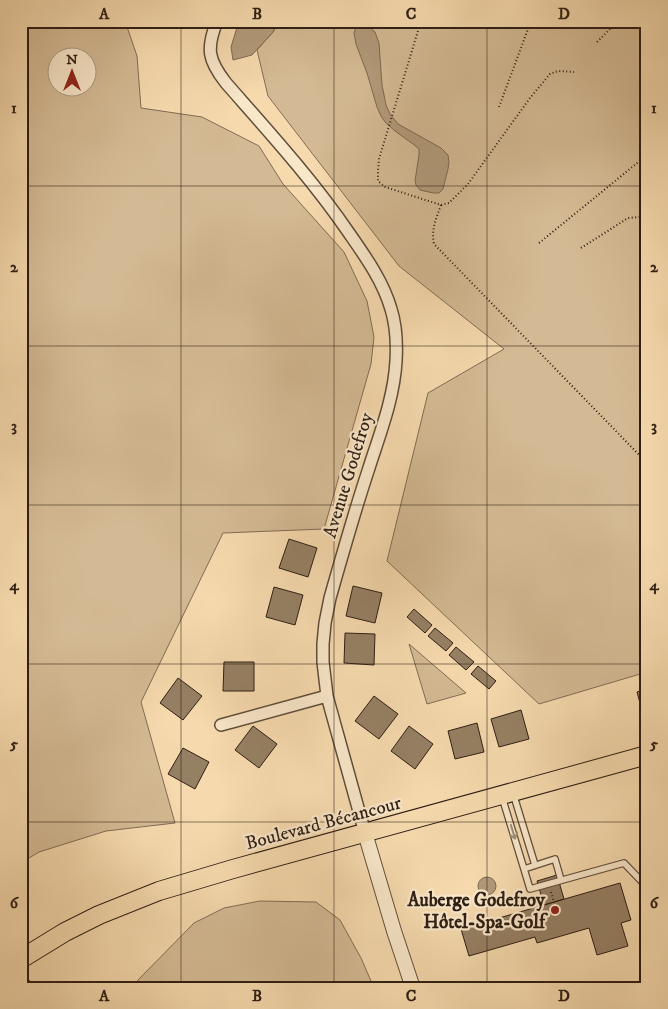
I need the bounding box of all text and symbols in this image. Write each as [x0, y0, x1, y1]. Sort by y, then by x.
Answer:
text: A [98, 4, 110, 24]
text: B [252, 4, 262, 24]
text: C [406, 4, 416, 24]
text: D [558, 4, 570, 24]
north arrow [48, 48, 98, 98]
text: N [66, 51, 78, 69]
text: 1 [11, 98, 17, 118]
text: 1 [651, 98, 657, 118]
text: 2 [10, 257, 19, 277]
text: 2 [650, 257, 659, 277]
street label: Avenue Godefroy [318, 409, 379, 541]
text: 3 [11, 416, 17, 436]
text: 3 [651, 416, 657, 436]
text: 4 [8, 575, 19, 595]
text: 4 [648, 575, 659, 595]
text: 5 [9, 734, 18, 754]
text: 5 [649, 734, 658, 754]
street label: Boulevard Bécancour [243, 792, 404, 855]
one-way arrow [508, 824, 518, 840]
place label: Auberge Godefroy Hôtel-Spa-Golf [406, 889, 549, 934]
text: 6 [10, 893, 20, 913]
text: 6 [650, 893, 660, 913]
marker: Auberge Godefroy Hôtel-Spa-Golf [549, 904, 561, 916]
text: A [98, 986, 110, 1006]
text: B [252, 986, 262, 1006]
text: C [406, 986, 416, 1006]
text: D [558, 986, 570, 1006]

